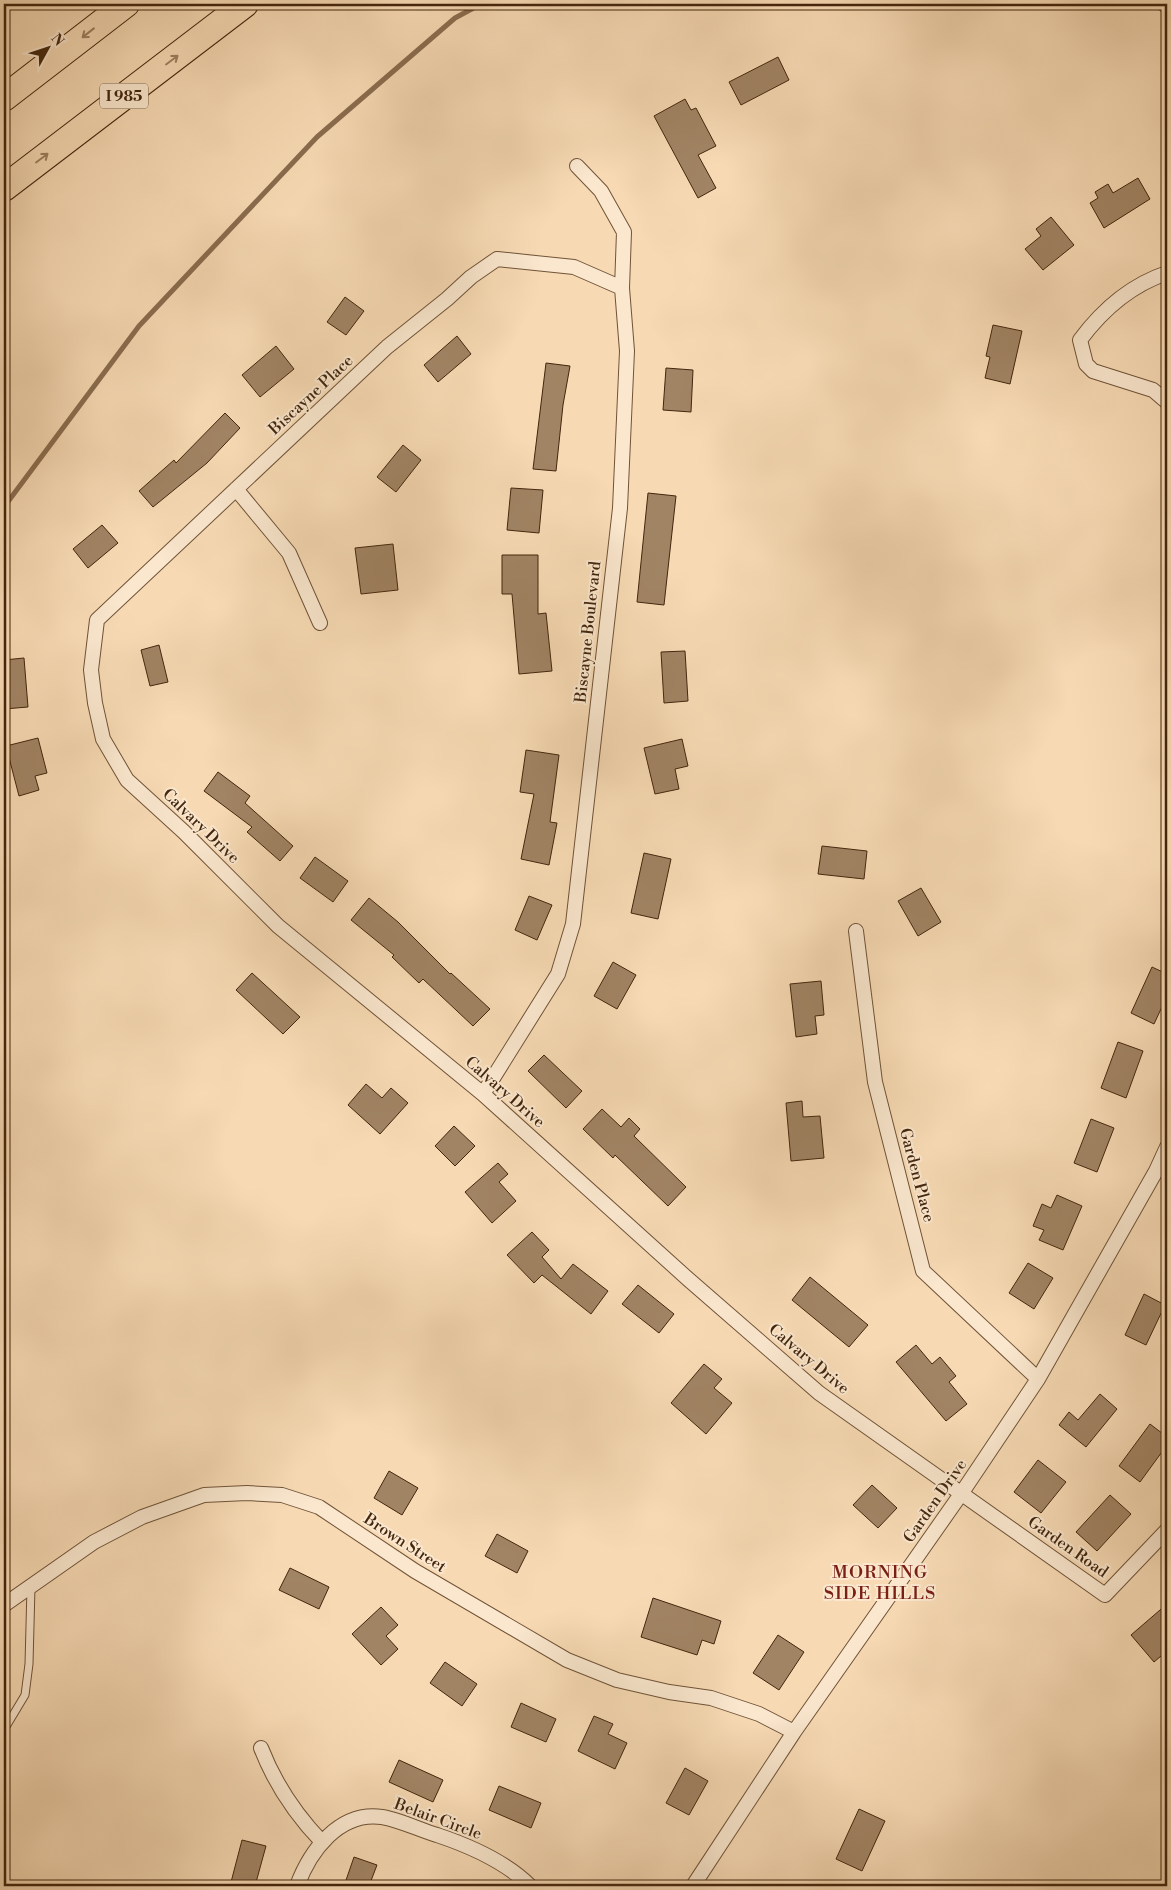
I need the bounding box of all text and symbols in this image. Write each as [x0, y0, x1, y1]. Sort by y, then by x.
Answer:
north arrow [22, 22, 72, 72]
one-way arrow [82, 28, 95, 39]
text: N [47, 30, 68, 50]
one-way arrow [165, 54, 178, 65]
road number: I 985 [100, 84, 148, 108]
one-way arrow [36, 153, 49, 164]
street label: Biscayne Place [264, 351, 357, 440]
street label: Biscayne Boulevard [571, 560, 605, 705]
street label: Calvary Drive [158, 784, 244, 868]
street label: Calvary Drive [461, 1052, 549, 1132]
street label: Garden Place [895, 1126, 939, 1224]
street label: Calvary Drive [765, 1319, 853, 1399]
street label: Garden Drive [899, 1455, 971, 1547]
street label: Brown Street [359, 1508, 450, 1577]
street label: Garden Road [1024, 1512, 1112, 1582]
district label: MORNING SIDE HILLS [824, 1561, 936, 1605]
street label: Belair Circle [391, 1794, 484, 1844]

